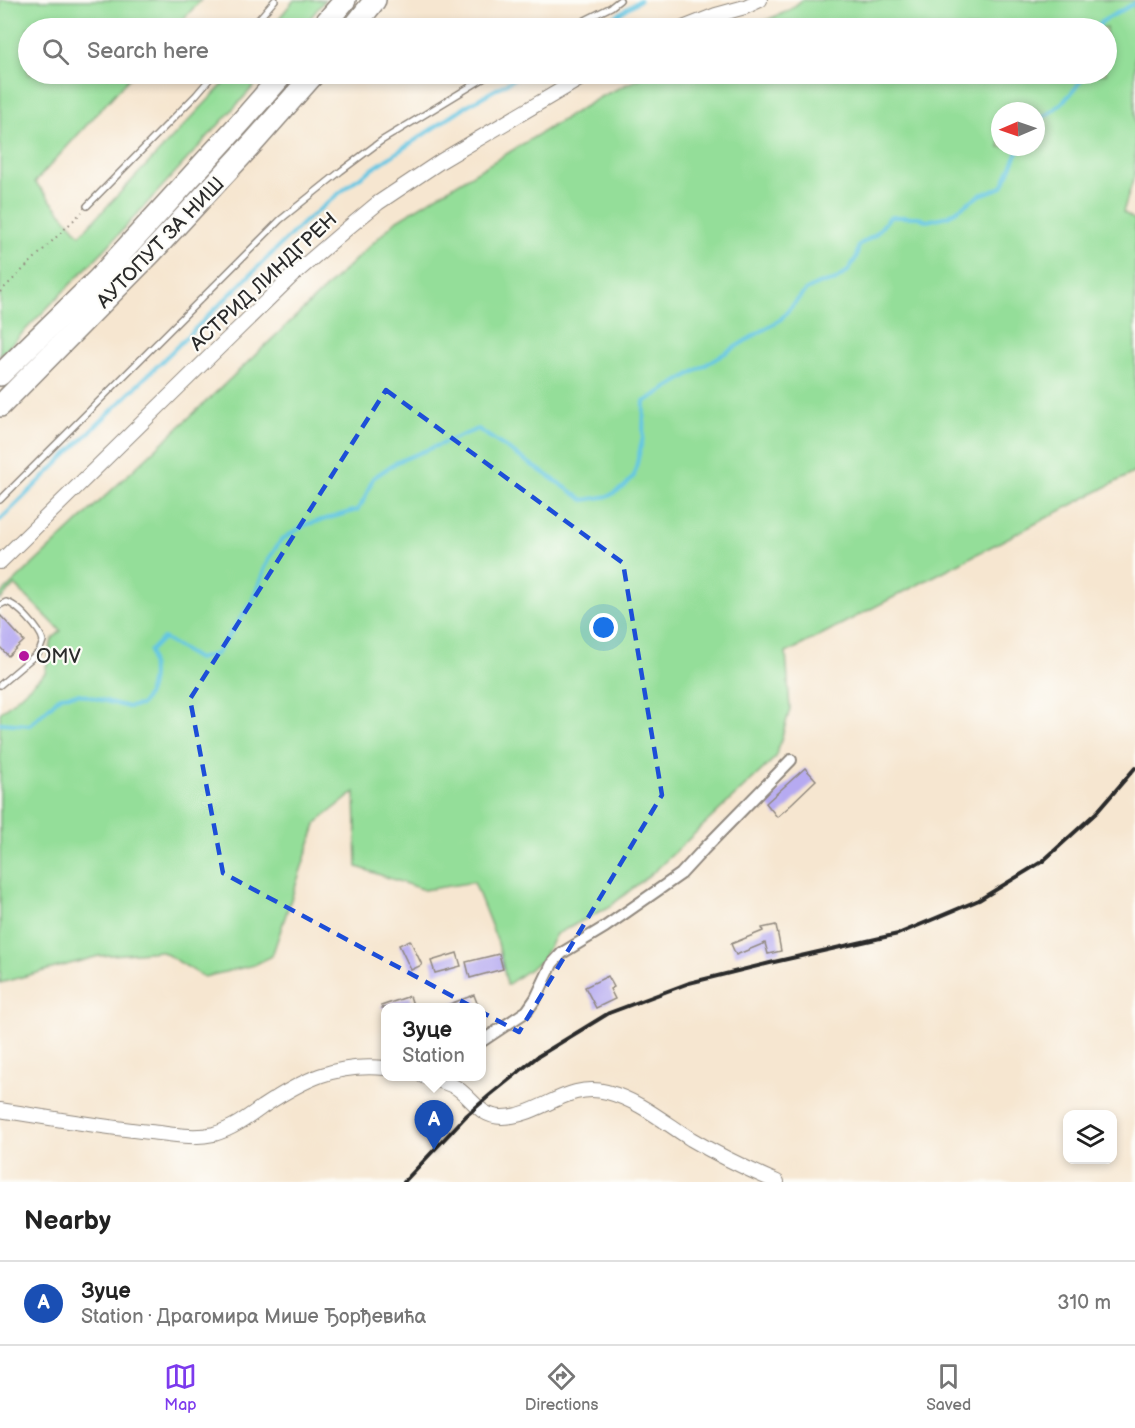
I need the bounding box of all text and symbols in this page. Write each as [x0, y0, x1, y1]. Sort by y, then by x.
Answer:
search box [18, 18, 1117, 84]
icon: search [39, 35, 72, 68]
text: Search here [87, 38, 209, 65]
north arrow [991, 102, 1045, 156]
street label: АУТОПУТ ЗА НИШ [91, 172, 230, 314]
street label: АСТРИД ЛИНДГРЕН [184, 207, 342, 357]
your location [589, 613, 618, 642]
place label: OMV [36, 645, 81, 669]
marker: OMV [17, 649, 31, 663]
popup [381, 1003, 486, 1081]
text: Зуце [402, 1017, 452, 1044]
text: Station [402, 1044, 465, 1068]
pin: A [414, 1100, 454, 1150]
map controls [1063, 1110, 1117, 1164]
button: layers [1063, 1110, 1117, 1164]
text: Nearby [24, 1206, 111, 1237]
text: Зуце [81, 1278, 131, 1305]
text: A [37, 1291, 50, 1315]
text: 310 m [1057, 1291, 1111, 1315]
text: Station · Драгомира Мише Ђорђевића [81, 1305, 426, 1329]
tab: Map [164, 1360, 197, 1415]
tab: Directions [525, 1360, 598, 1415]
tab: Saved [926, 1360, 971, 1415]

